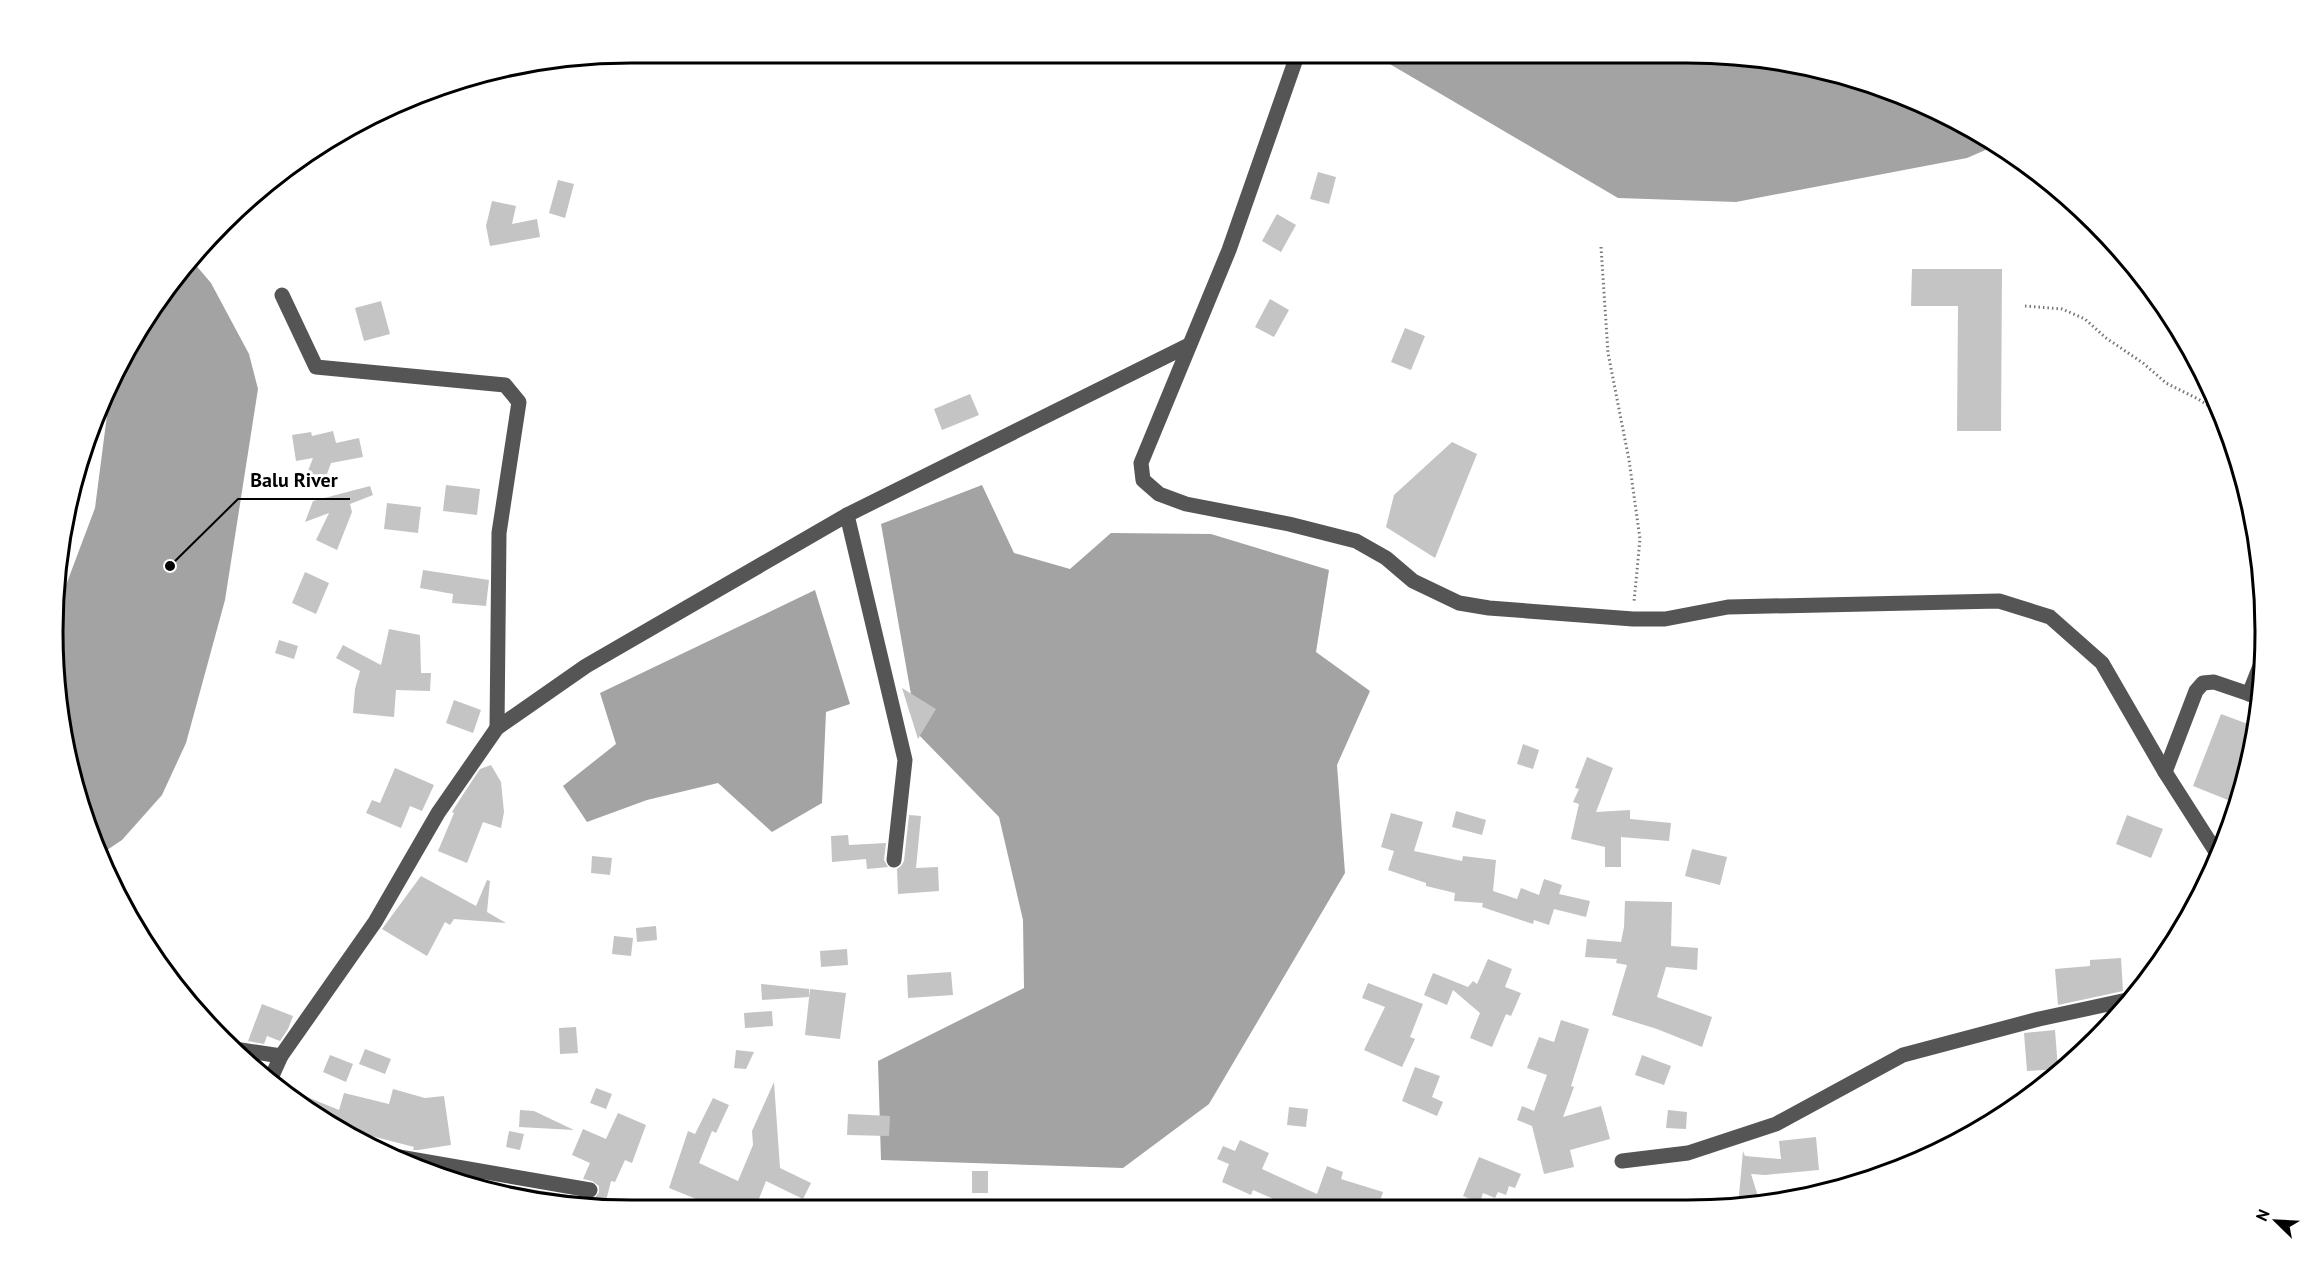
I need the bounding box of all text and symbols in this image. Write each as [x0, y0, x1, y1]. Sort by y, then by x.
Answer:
callout: Balu River [238, 461, 350, 499]
text: Balu River [250, 467, 338, 493]
north arrow [2246, 1191, 2306, 1251]
text: N [2251, 1206, 2274, 1224]

